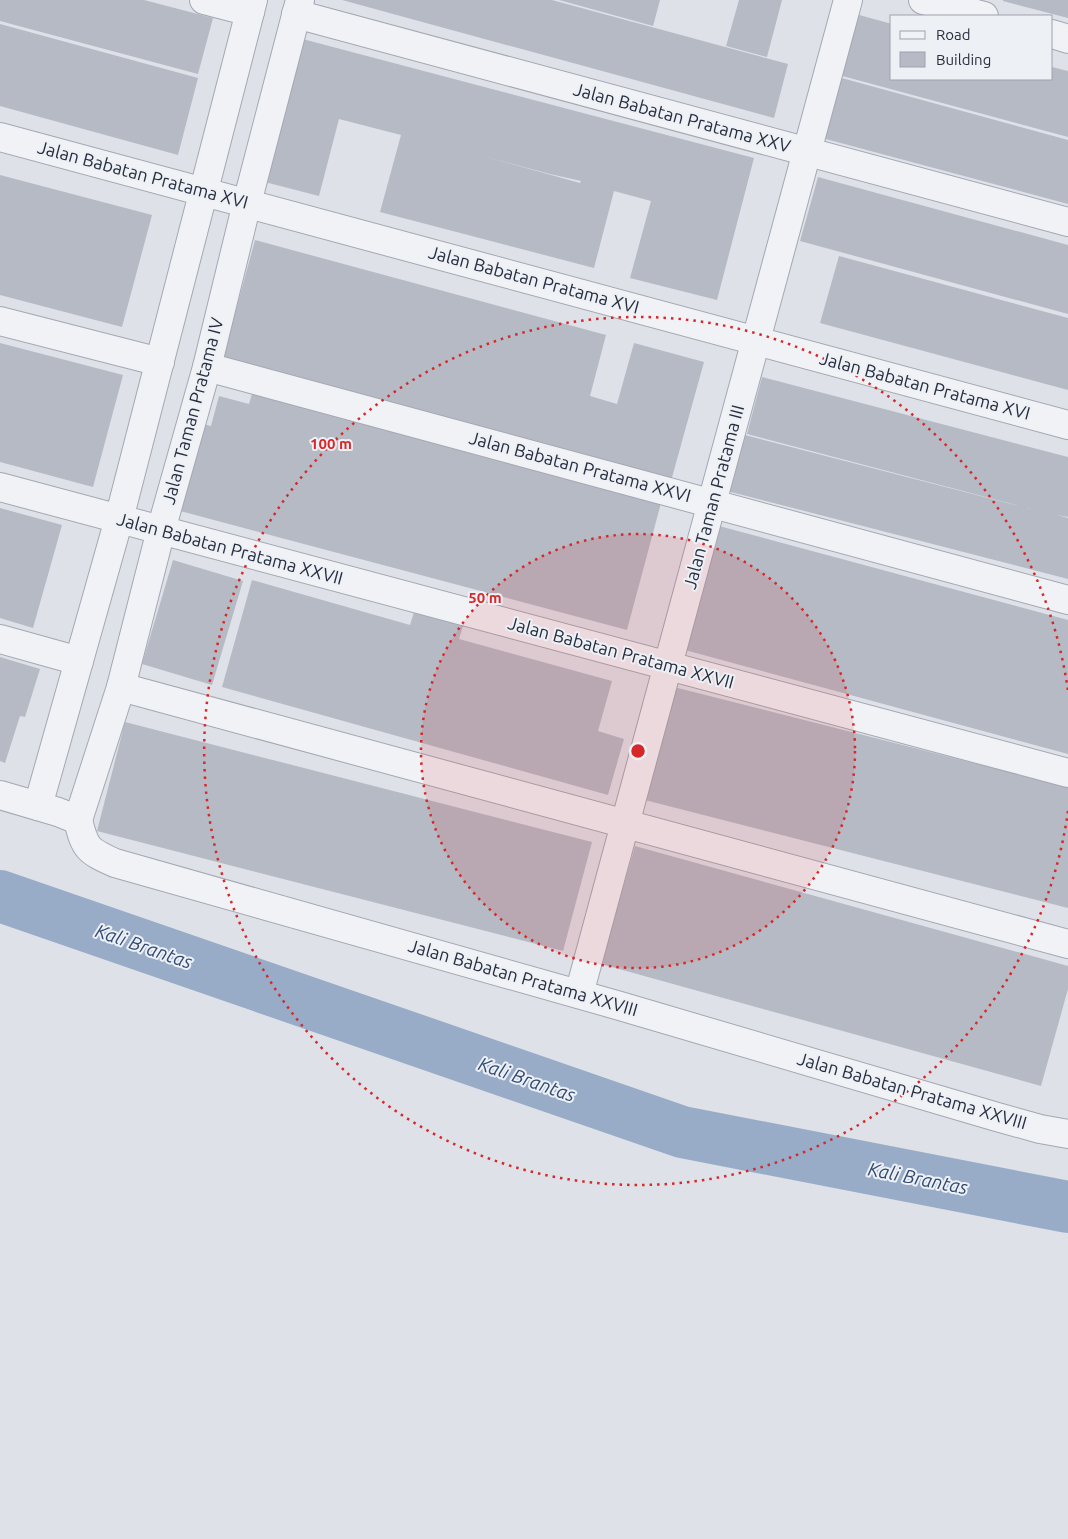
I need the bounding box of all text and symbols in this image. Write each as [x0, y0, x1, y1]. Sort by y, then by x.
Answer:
legend [890, 15, 1053, 80]
text: Road [936, 26, 971, 43]
text: Building [936, 51, 991, 68]
street label: Jalan Babatan Pratama XXV [571, 78, 794, 156]
street label: Jalan Babatan Pratama XVI [36, 136, 251, 212]
street label: Jalan Babatan Pratama XVI [427, 241, 642, 317]
street label: Jalan Taman Pratama IV [157, 315, 227, 506]
street label: Jalan Babatan Pratama XVI [818, 347, 1033, 423]
street label: Jalan Taman Pratama III [679, 402, 747, 591]
street label: Jalan Babatan Pratama XXVI [467, 427, 693, 505]
text: 100 m [310, 435, 352, 452]
street label: Jalan Babatan Pratama XXVII [115, 508, 345, 588]
text: 50 m [468, 589, 502, 606]
street label: Jalan Babatan Pratama XXVII [506, 612, 736, 692]
centre of rings [629, 742, 647, 760]
water label: Kali Brantas [93, 919, 195, 973]
street label: Jalan Babatan Pratama XXVIII [406, 935, 640, 1019]
street label: Jalan Babatan Pratama XXVIII [795, 1048, 1029, 1132]
water label: Kali Brantas [476, 1052, 578, 1106]
water label: Kali Brantas [866, 1158, 970, 1198]

